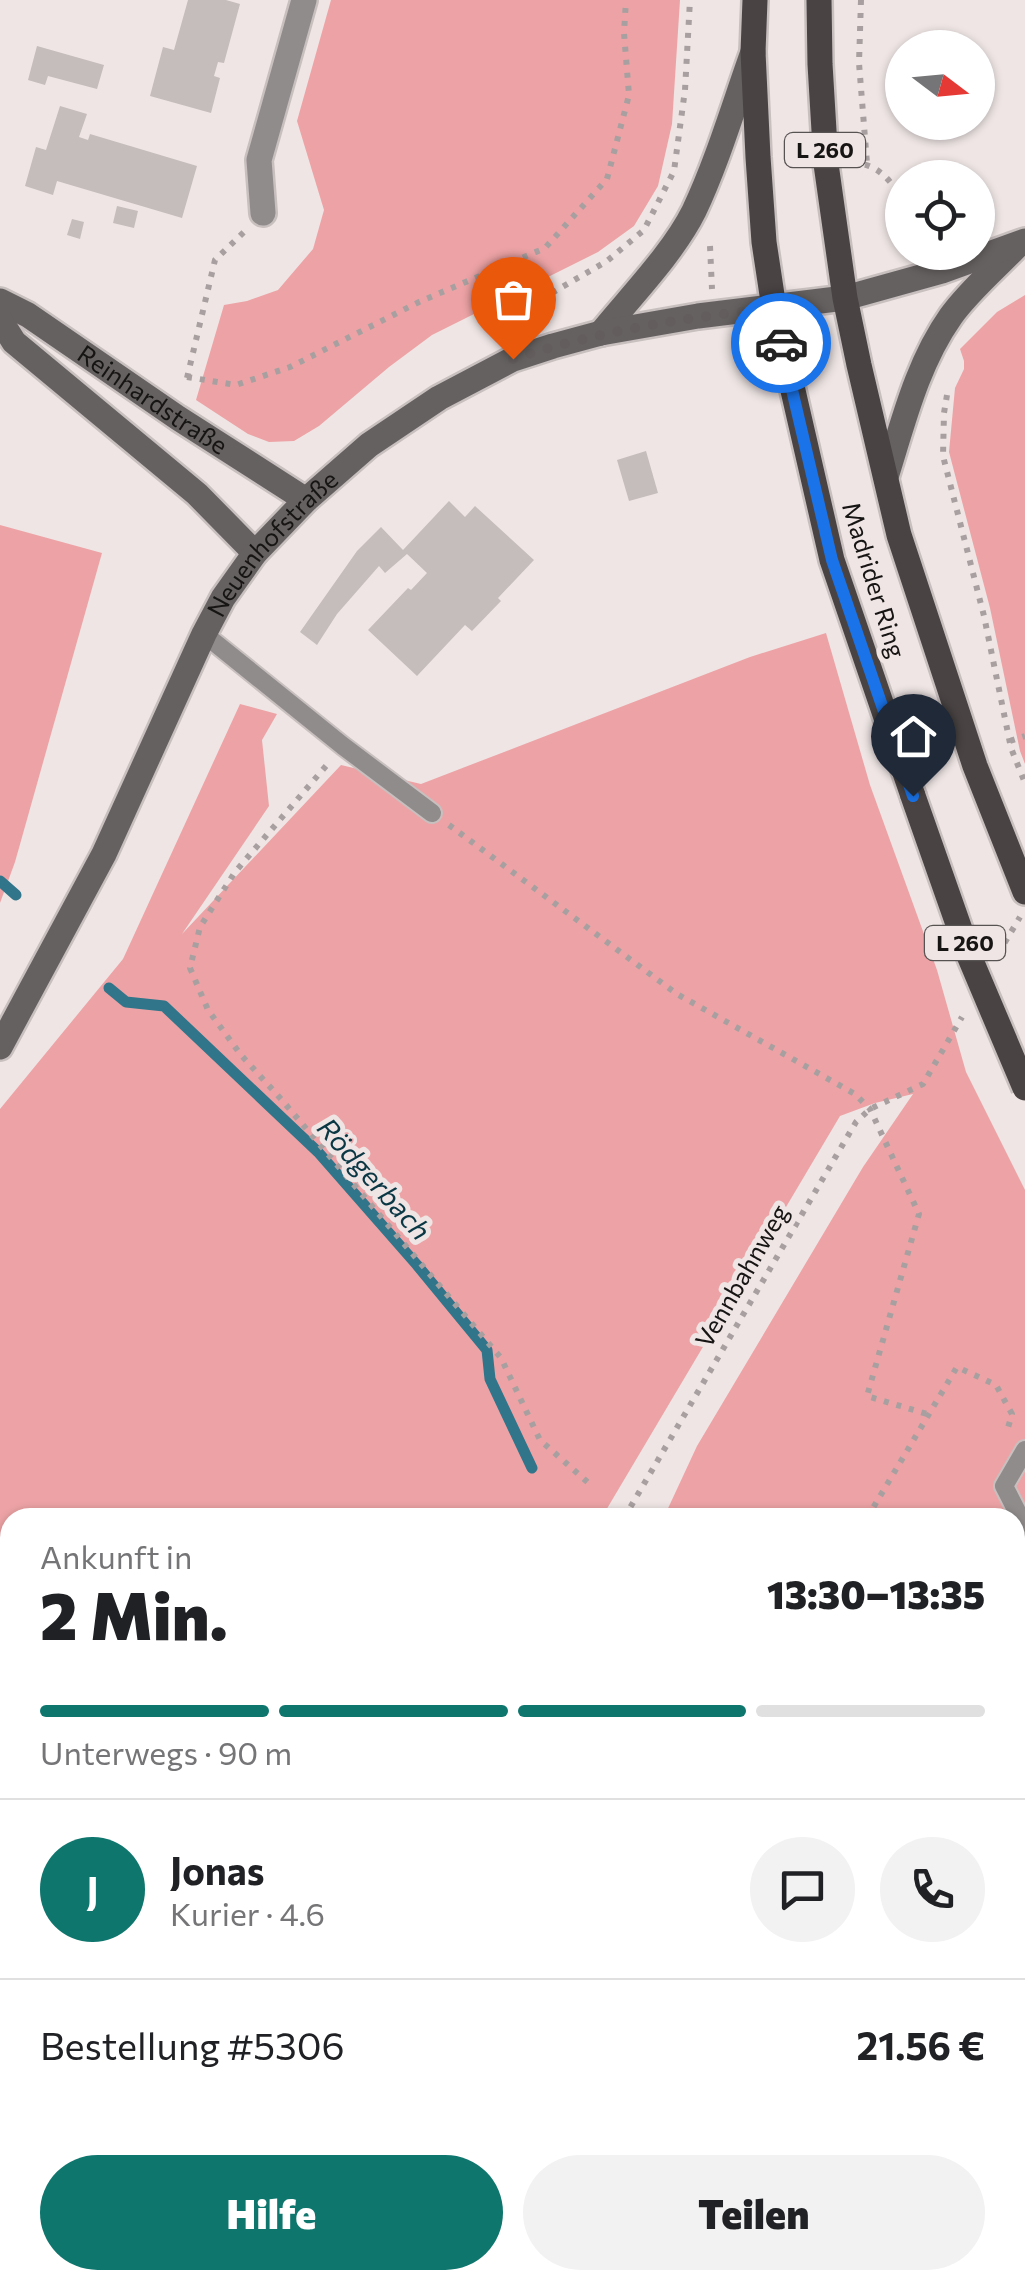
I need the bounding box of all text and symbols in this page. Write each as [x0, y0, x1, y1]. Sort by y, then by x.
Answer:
north arrow [885, 30, 995, 140]
map controls [885, 30, 995, 270]
road number: L 260 [785, 133, 865, 167]
button: locate [885, 160, 995, 270]
pin [471, 257, 556, 360]
icon: bag [486, 272, 541, 327]
courier [731, 293, 831, 393]
icon: car [754, 316, 809, 371]
street label: Reinhardstraße [73, 338, 234, 460]
street label: Neuenhofstraße [200, 464, 343, 621]
street label: Madrider Ring [837, 498, 913, 662]
pin [871, 694, 956, 797]
icon: home [886, 709, 941, 764]
road number: L 260 [925, 926, 1005, 960]
water label: Rödgerbach [311, 1110, 438, 1246]
street label: Vennbahnweg [688, 1198, 794, 1352]
text: Ankunft in [40, 1536, 192, 1576]
text: 13:30–13:35 [767, 1570, 985, 1617]
text: 2 Min. [40, 1574, 228, 1653]
text: Unterwegs · 90 m [40, 1732, 292, 1772]
button: chat [750, 1837, 855, 1942]
button: phone [880, 1837, 985, 1942]
text: Jonas [170, 1846, 265, 1893]
text: J [86, 1866, 99, 1913]
text: Kurier · 4.6 [170, 1893, 325, 1933]
text: Bestellung #5306 [40, 2021, 345, 2068]
text: 21.56 € [857, 2021, 985, 2068]
button: Hilfe [40, 2155, 503, 2270]
button: Teilen [523, 2155, 985, 2270]

